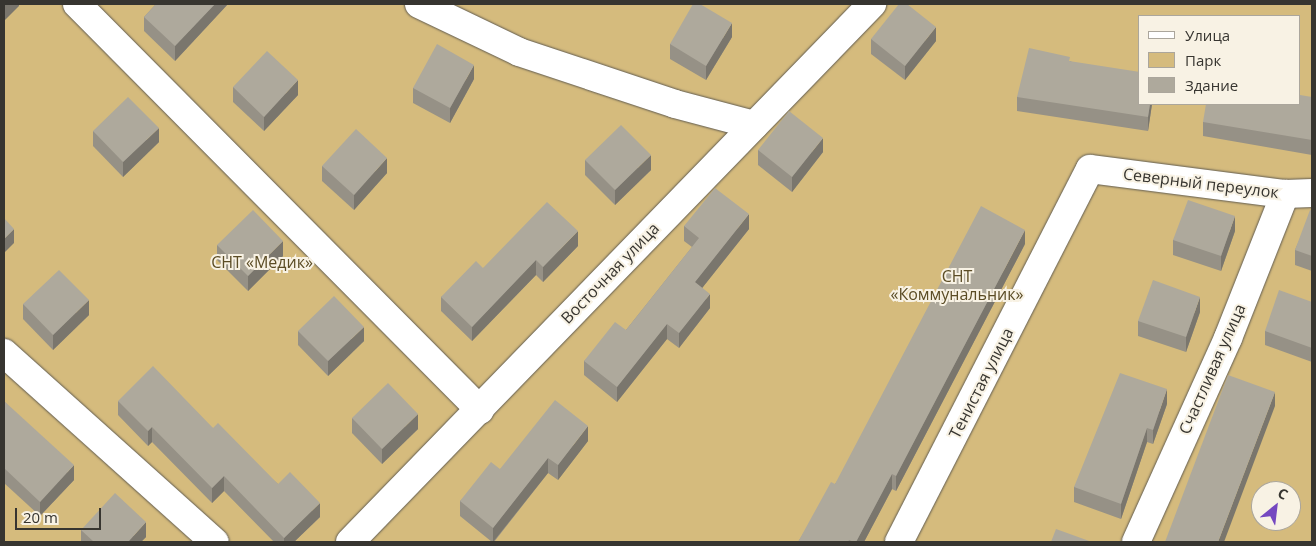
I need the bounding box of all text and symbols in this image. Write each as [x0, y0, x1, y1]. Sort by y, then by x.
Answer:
legend [1138, 15, 1301, 105]
text: Улица [1185, 25, 1230, 45]
text: Парк [1185, 50, 1221, 70]
text: Здание [1185, 75, 1238, 95]
street label: Северный переулок [1122, 164, 1280, 202]
street label: Восточная улица [557, 219, 663, 327]
park label: СНТ «Медик» [211, 252, 313, 272]
park label: СНТ «Коммунальник» [891, 266, 1023, 304]
street label: Счастливая улица [1175, 301, 1249, 437]
street label: Тенистая улица [945, 325, 1017, 441]
north arrow [1251, 481, 1301, 531]
text: С [1275, 483, 1292, 504]
scale bar [18, 498, 104, 530]
text: 20 m [23, 507, 58, 527]

